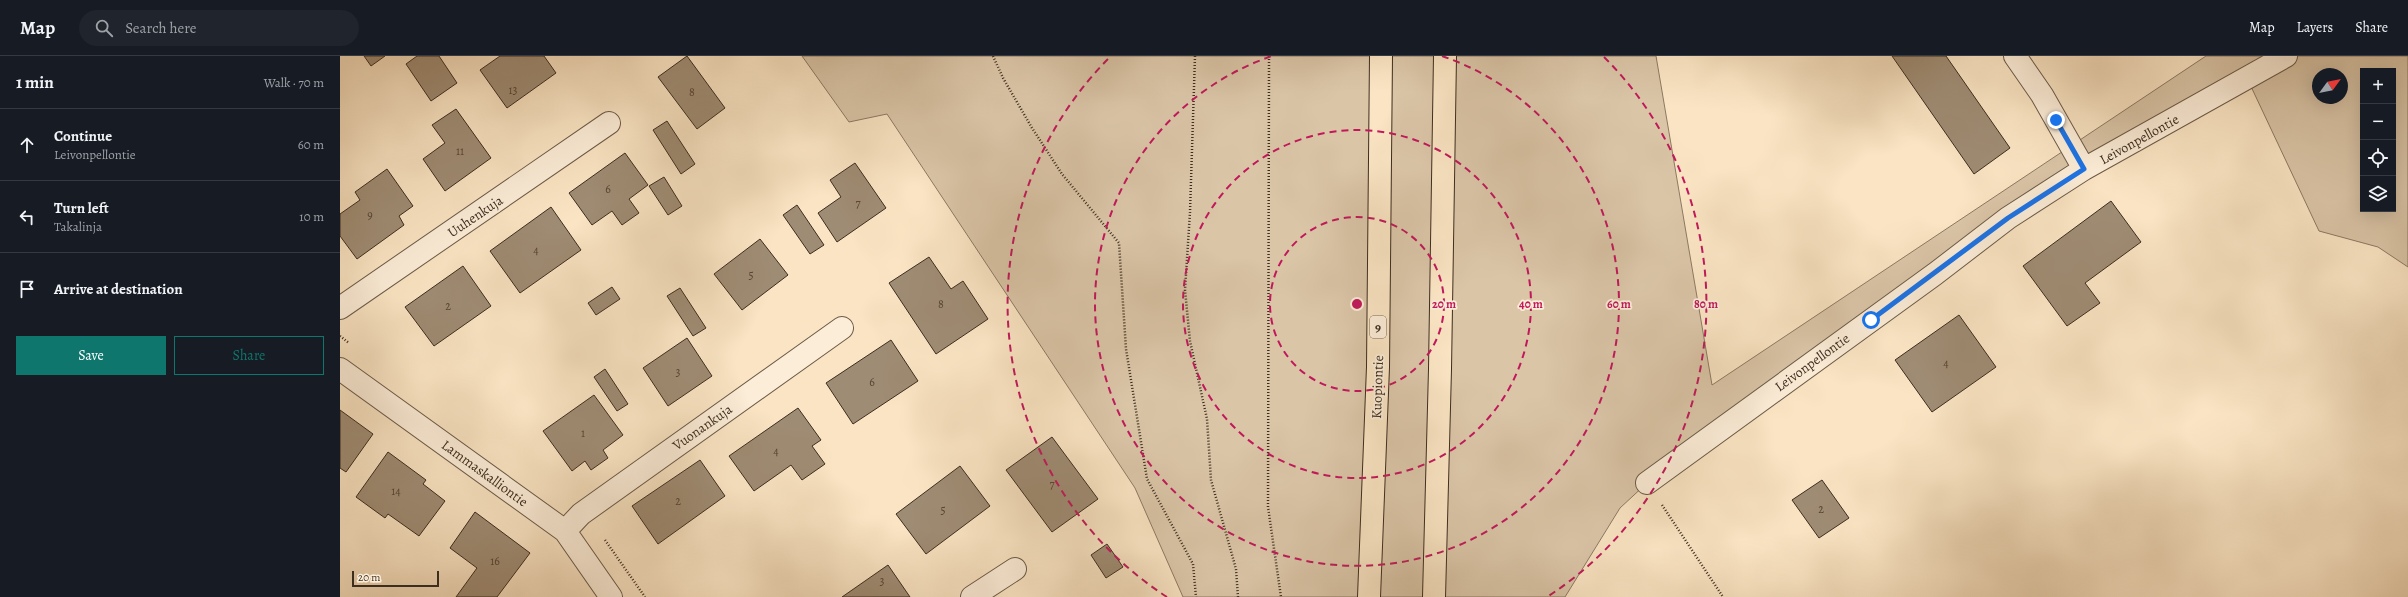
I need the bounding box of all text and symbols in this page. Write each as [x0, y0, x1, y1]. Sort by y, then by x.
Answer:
search box [79, 10, 359, 46]
text: Map [20, 15, 55, 41]
icon: search [93, 17, 115, 39]
text: Search here [125, 18, 197, 38]
text: Map [2249, 18, 2275, 37]
text: Layers [2297, 18, 2333, 37]
text: Share [2355, 18, 2388, 37]
north arrow [2312, 68, 2348, 104]
map controls [2360, 68, 2396, 212]
button: + [2360, 68, 2396, 104]
text: 1 min [16, 71, 54, 94]
text: Walk · 70 m [264, 74, 324, 91]
house number: 13 [508, 82, 518, 98]
house number: 8 [689, 84, 695, 100]
button: − [2360, 104, 2396, 140]
street label: Leivonpellontie [2096, 110, 2182, 169]
route end [2047, 111, 2065, 129]
text: Continue [54, 126, 112, 146]
icon: ahead [16, 134, 38, 156]
text: 60 m [298, 136, 324, 153]
button: locate [2360, 140, 2396, 176]
house number: 11 [456, 143, 464, 159]
text: Leivonpellontie [54, 146, 136, 163]
button: layers [2360, 176, 2396, 212]
house number: 6 [605, 181, 611, 197]
street label: Uuhenkuja [444, 191, 507, 242]
house number: 7 [855, 195, 861, 211]
text: Turn left [54, 198, 109, 218]
icon: left [16, 206, 38, 228]
house number: 9 [367, 207, 373, 223]
text: 10 m [299, 208, 324, 225]
text: Takalinja [54, 218, 102, 235]
house number: 4 [533, 242, 539, 258]
house number: 5 [748, 267, 754, 283]
icon: arrive [16, 278, 38, 300]
text: Arrive at destination [54, 279, 183, 299]
house number: 8 [938, 296, 944, 312]
text: 20 m [1432, 296, 1456, 312]
text: 40 m [1519, 296, 1543, 312]
text: 60 m [1607, 296, 1631, 312]
text: 80 m [1694, 296, 1718, 312]
centre of rings [1350, 297, 1364, 311]
house number: 2 [445, 298, 451, 314]
route start [1862, 311, 1880, 329]
road number: 9 [1370, 316, 1386, 338]
street label: Leivonpellontie [1771, 329, 1853, 396]
button: Save [16, 336, 166, 375]
button: Share [174, 336, 324, 375]
street label: Kuopiontie [1367, 355, 1388, 419]
house number: 4 [1943, 355, 1949, 371]
house number: 3 [676, 364, 681, 380]
house number: 6 [869, 374, 875, 390]
street label: Vuonankuja [668, 400, 736, 456]
house number: 1 [581, 425, 585, 441]
street label: Lammaskalliontie [438, 436, 532, 511]
house number: 4 [773, 443, 779, 459]
house number: 7 [1049, 476, 1055, 492]
house number: 14 [391, 483, 401, 499]
house number: 2 [675, 493, 681, 509]
house number: 2 [1818, 501, 1824, 517]
house number: 5 [940, 502, 946, 518]
house number: 16 [490, 553, 500, 569]
scale bar [352, 569, 439, 588]
text: 20 m [358, 570, 380, 585]
house number: 3 [880, 573, 885, 589]

